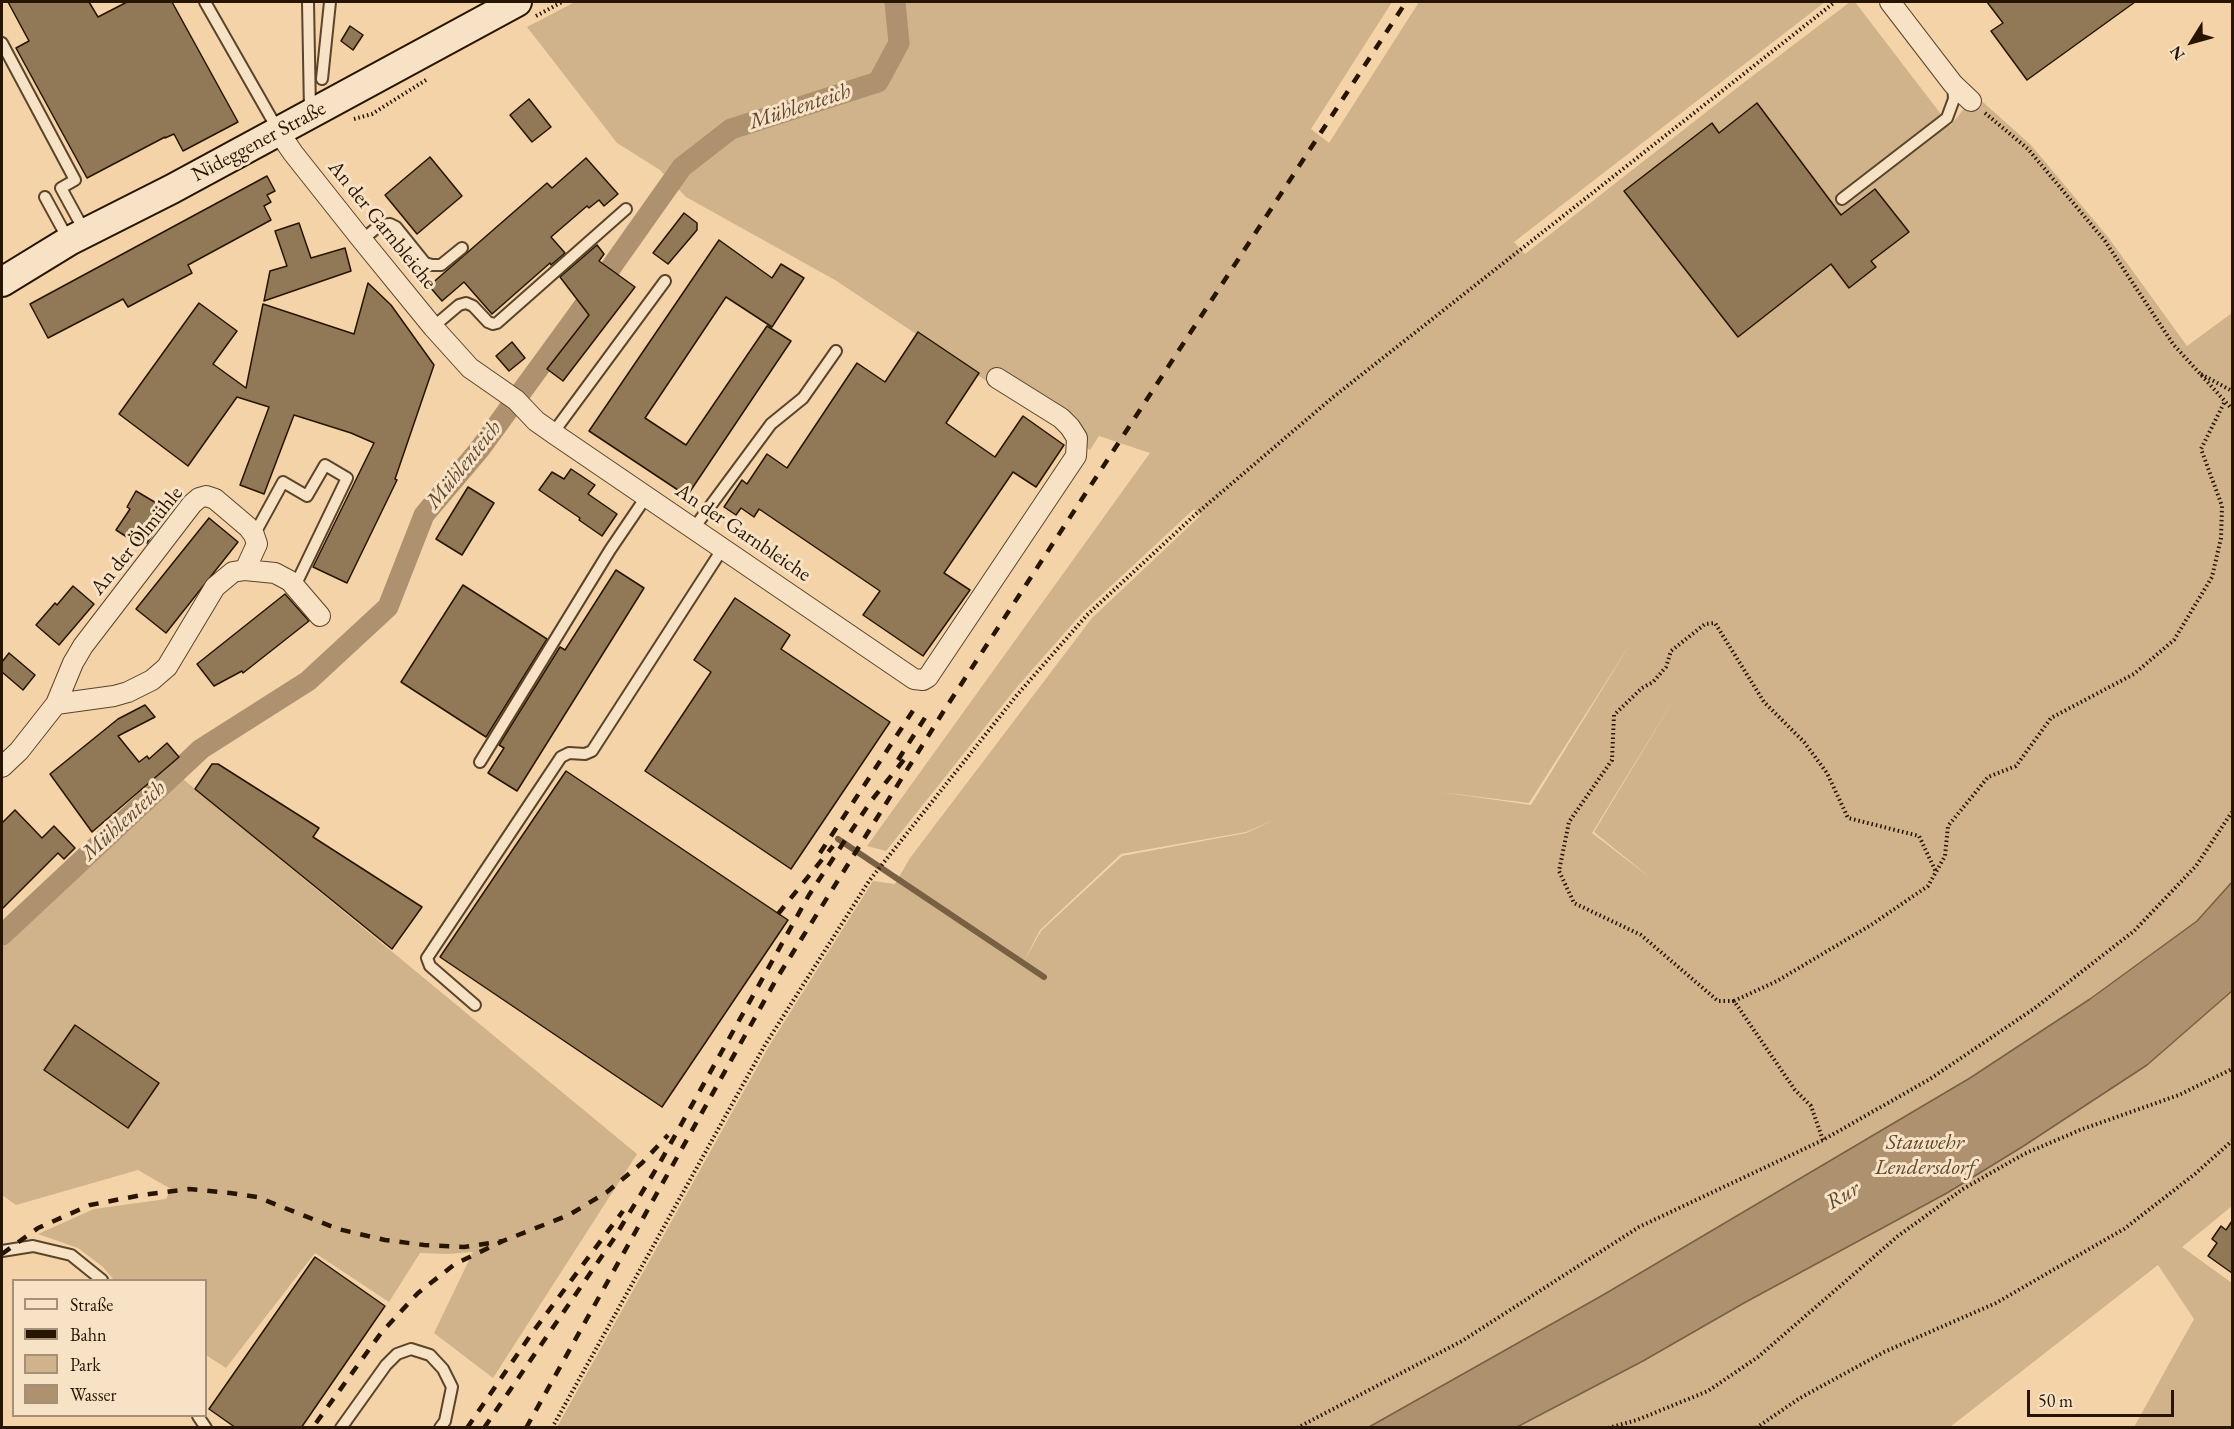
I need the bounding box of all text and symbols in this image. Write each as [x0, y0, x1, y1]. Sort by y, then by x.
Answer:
north arrow [2162, 12, 2222, 72]
text: N [2165, 42, 2190, 65]
water label: Mühlenteich [746, 78, 854, 136]
street label: Nideggener Straße [188, 96, 330, 188]
street label: An der Garnbleiche [322, 156, 442, 294]
water label: Mühlenteich [421, 416, 507, 514]
street label: An der Garnbleiche [670, 478, 816, 588]
street label: An der Ölmühle [86, 482, 188, 600]
water label: Mühlenteich [76, 775, 172, 867]
water label: Stauwehr Lendersdorf [1875, 1130, 1975, 1182]
water label: Rur [1821, 1176, 1865, 1216]
legend [12, 1279, 207, 1417]
text: Straße [70, 1293, 113, 1316]
text: Bahn [70, 1323, 107, 1346]
text: Park [70, 1353, 101, 1376]
scale bar [2030, 1378, 2177, 1416]
text: Wasser [70, 1383, 117, 1406]
text: 50 m [2038, 1389, 2073, 1412]

